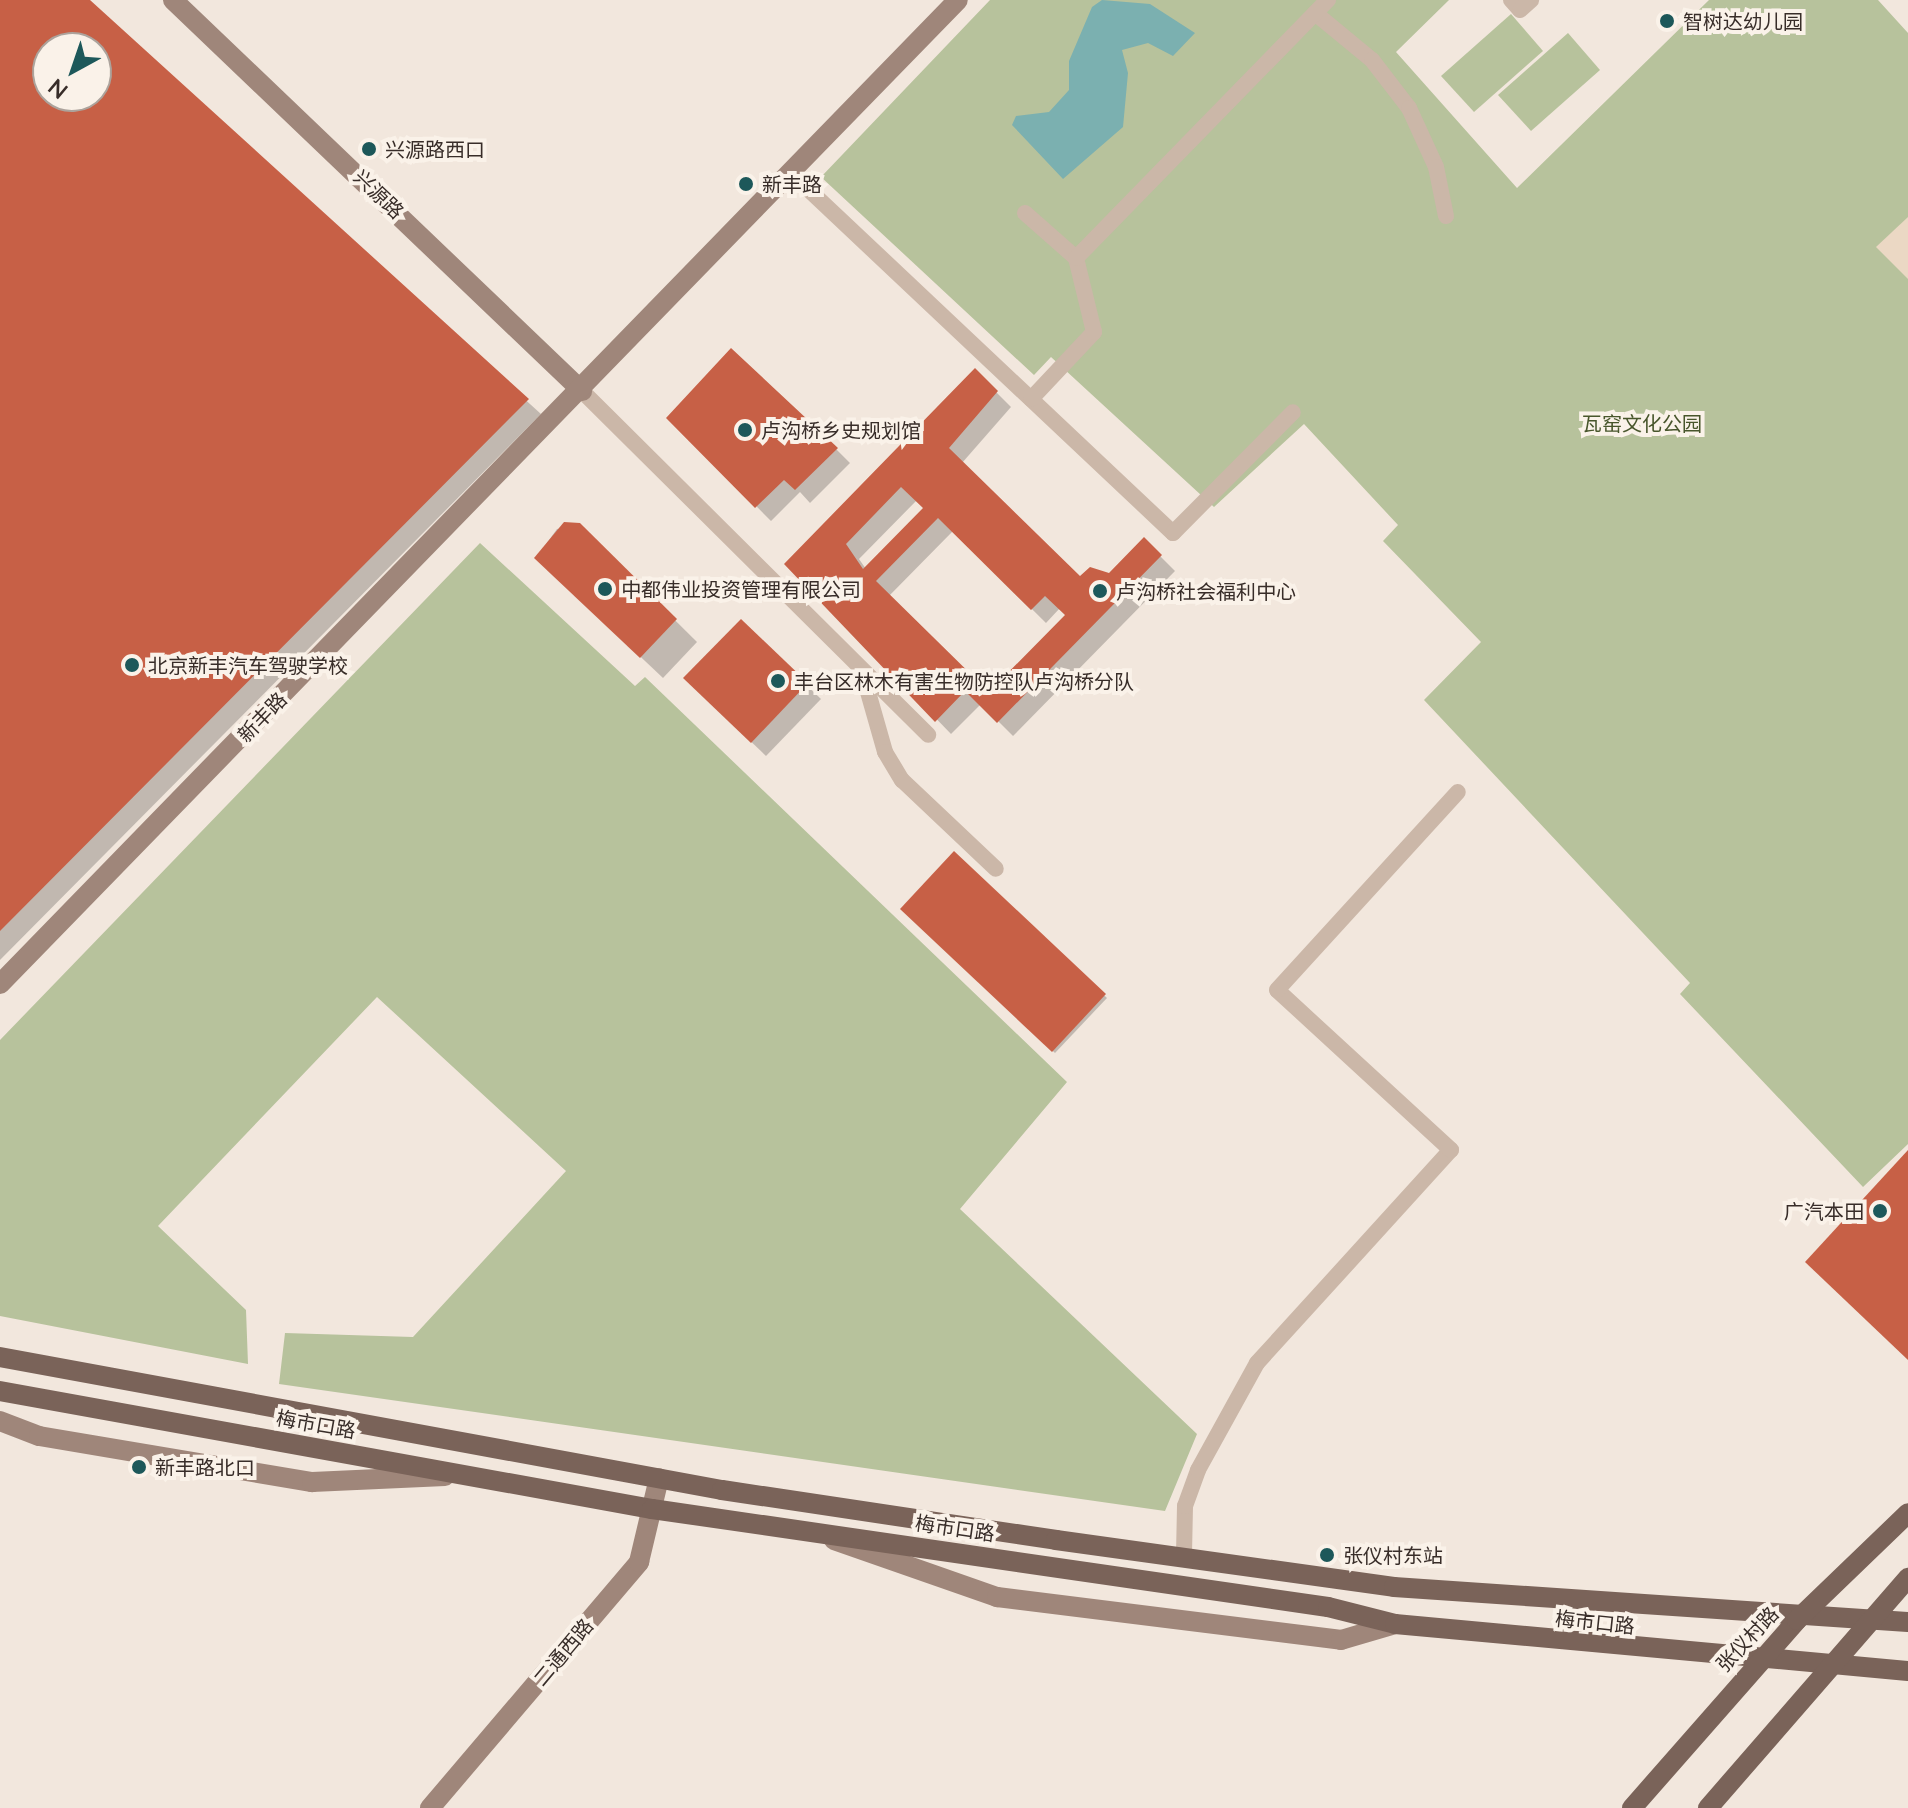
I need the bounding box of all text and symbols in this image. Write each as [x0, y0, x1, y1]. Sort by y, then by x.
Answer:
place label: 智树达幼儿园 [1683, 9, 1803, 33]
marker: 智树达幼儿园 [1658, 12, 1676, 30]
north arrow [32, 32, 112, 112]
text: N [42, 73, 73, 105]
place label: 兴源路西口 [385, 137, 485, 161]
marker: 兴源路西口 [360, 140, 378, 158]
street label: 兴源路 [349, 165, 409, 223]
place label: 新丰路 [762, 172, 822, 196]
marker: 新丰路 [737, 175, 755, 193]
park label: 瓦窑文化公园 [1582, 411, 1702, 435]
place label: 卢沟桥乡史规划馆 [761, 418, 921, 442]
marker: 卢沟桥乡史规划馆 [736, 421, 754, 439]
place label: 中都伟业投资管理有限公司 [621, 577, 861, 601]
place label: 卢沟桥社会福利中心 [1116, 579, 1296, 603]
marker: 中都伟业投资管理有限公司 [596, 580, 614, 598]
marker: 卢沟桥社会福利中心 [1091, 582, 1109, 600]
place label: 北京新丰汽车驾驶学校 [148, 653, 348, 677]
marker: 北京新丰汽车驾驶学校 [123, 656, 141, 674]
place label: 丰台区林木有害生物防控队卢沟桥分队 [794, 669, 1134, 693]
marker: 丰台区林木有害生物防控队卢沟桥分队 [769, 672, 787, 690]
street label: 新丰路 [233, 687, 291, 747]
place label: 广汽本田 [1784, 1199, 1864, 1223]
marker: 广汽本田 [1871, 1202, 1889, 1220]
street label: 梅市口路 [275, 1405, 357, 1443]
place label: 新丰路北口 [155, 1455, 255, 1479]
marker: 新丰路北口 [130, 1458, 148, 1476]
street label: 梅市口路 [914, 1511, 996, 1545]
place label: 张仪村东站 [1343, 1543, 1443, 1567]
marker: 张仪村东站 [1318, 1546, 1336, 1564]
street label: 张仪村路 [1711, 1602, 1783, 1676]
street label: 梅市口路 [1554, 1606, 1636, 1638]
street label: 二通西路 [528, 1614, 598, 1690]

